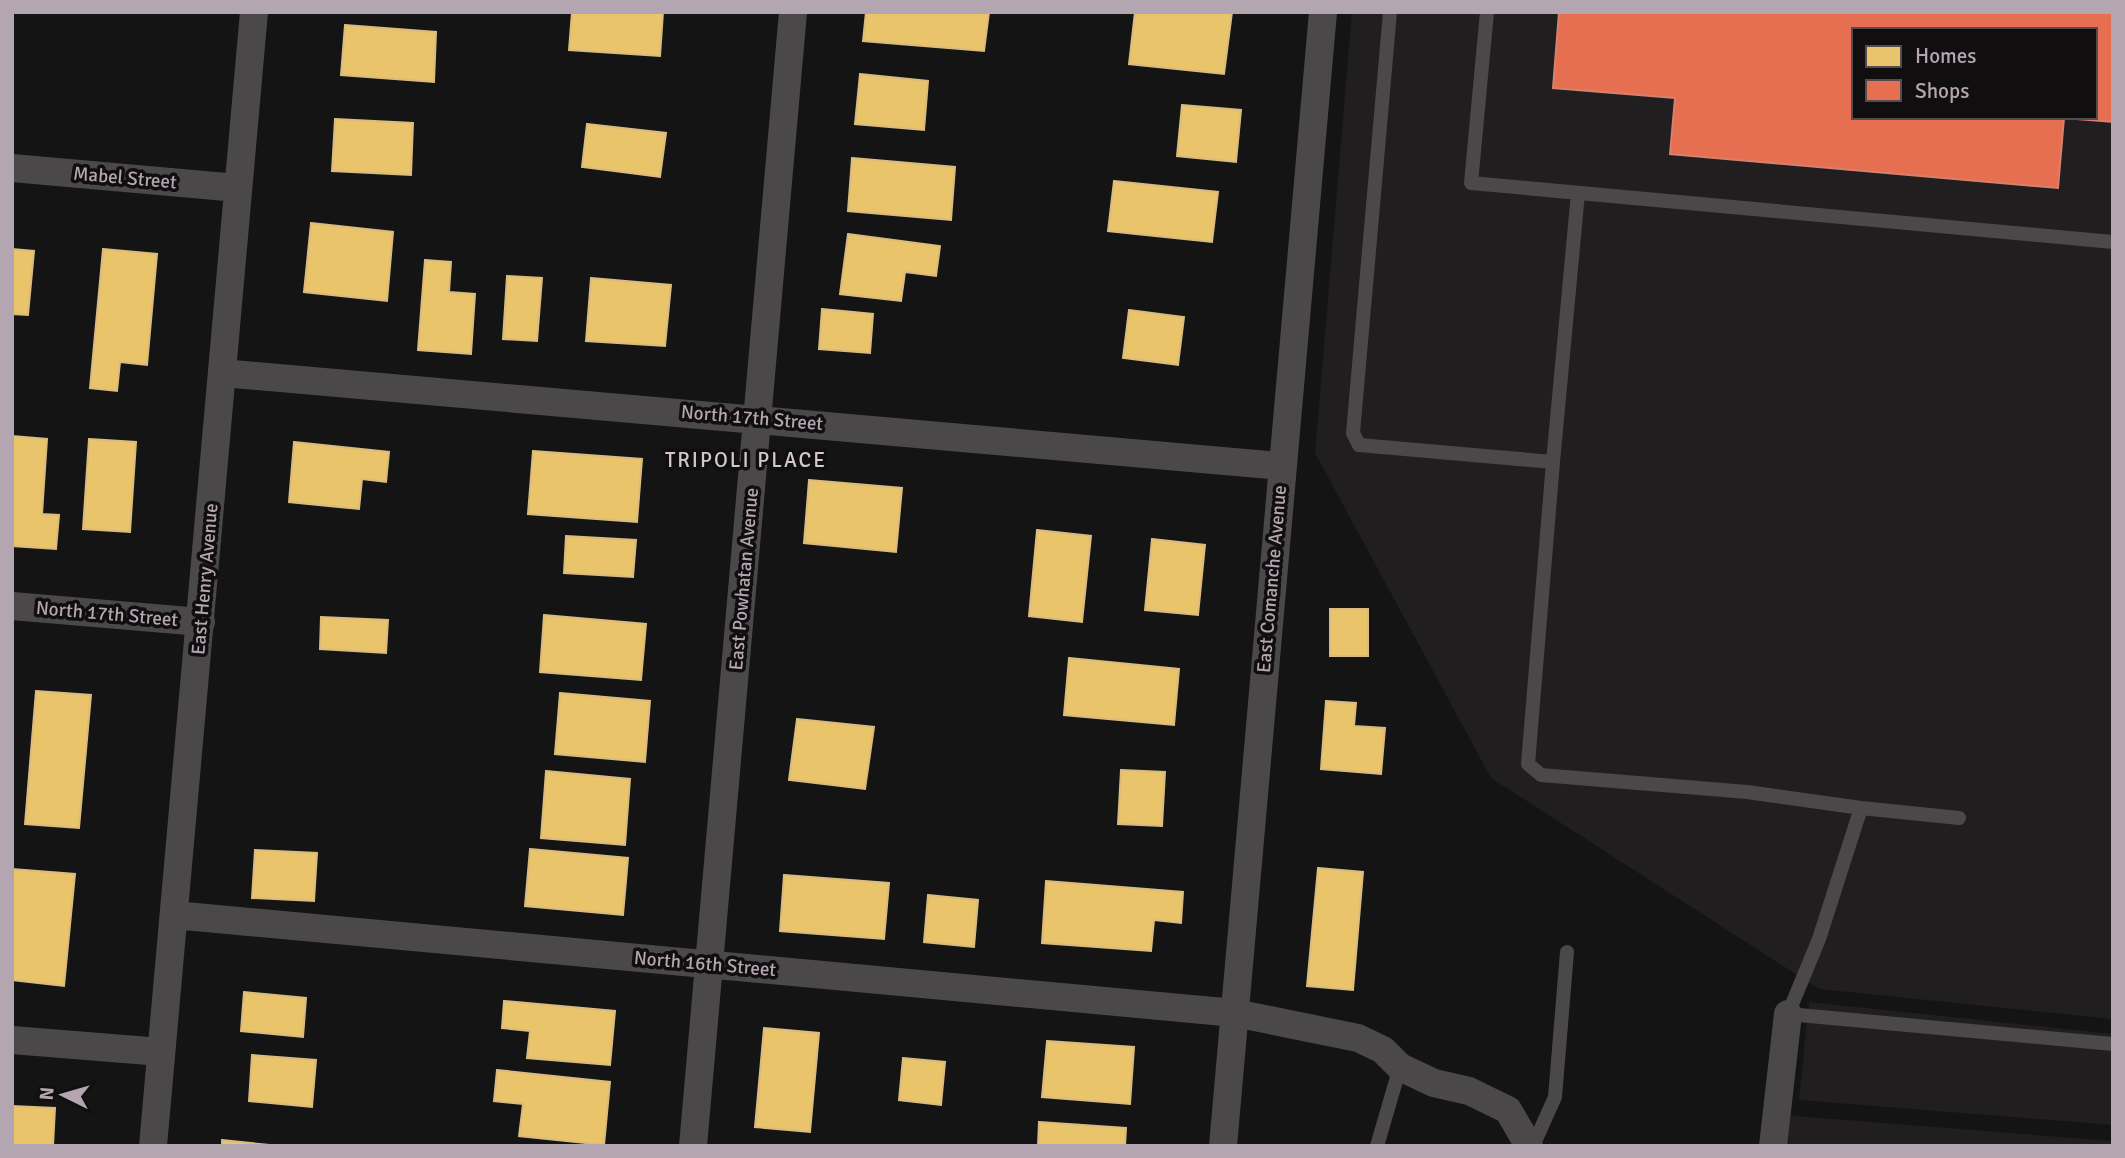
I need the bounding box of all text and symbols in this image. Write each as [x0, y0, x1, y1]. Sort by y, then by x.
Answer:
legend [1852, 28, 2097, 119]
text: Homes [1915, 43, 1977, 69]
text: Shops [1915, 78, 1969, 104]
street label: Mabel Street [72, 162, 178, 195]
street label: North 17th Street [680, 400, 824, 436]
district label: TRIPOLI PLACE [665, 447, 827, 473]
street label: East Comanche Avenue [1252, 484, 1292, 674]
street label: East Powhatan Avenue [724, 487, 764, 671]
street label: East Henry Avenue [186, 502, 224, 656]
street label: North 17th Street [35, 596, 179, 632]
street label: North 16th Street [633, 946, 777, 982]
north arrow [28, 1060, 98, 1130]
text: N [35, 1086, 60, 1101]

